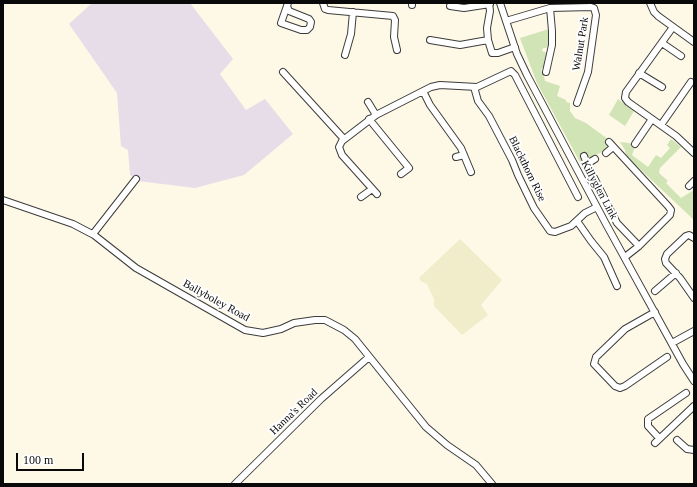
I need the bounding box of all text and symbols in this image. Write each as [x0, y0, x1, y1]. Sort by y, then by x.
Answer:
street label: Walnut Park [570, 16, 592, 72]
street label: Blackthorn Rise [505, 134, 549, 204]
street label: Killyglen Link [578, 158, 620, 222]
street label: Ballyboley Road [180, 277, 252, 325]
street label: Hanna's Road [267, 386, 321, 438]
scale bar [18, 445, 86, 471]
text: 100 m [23, 453, 53, 467]

